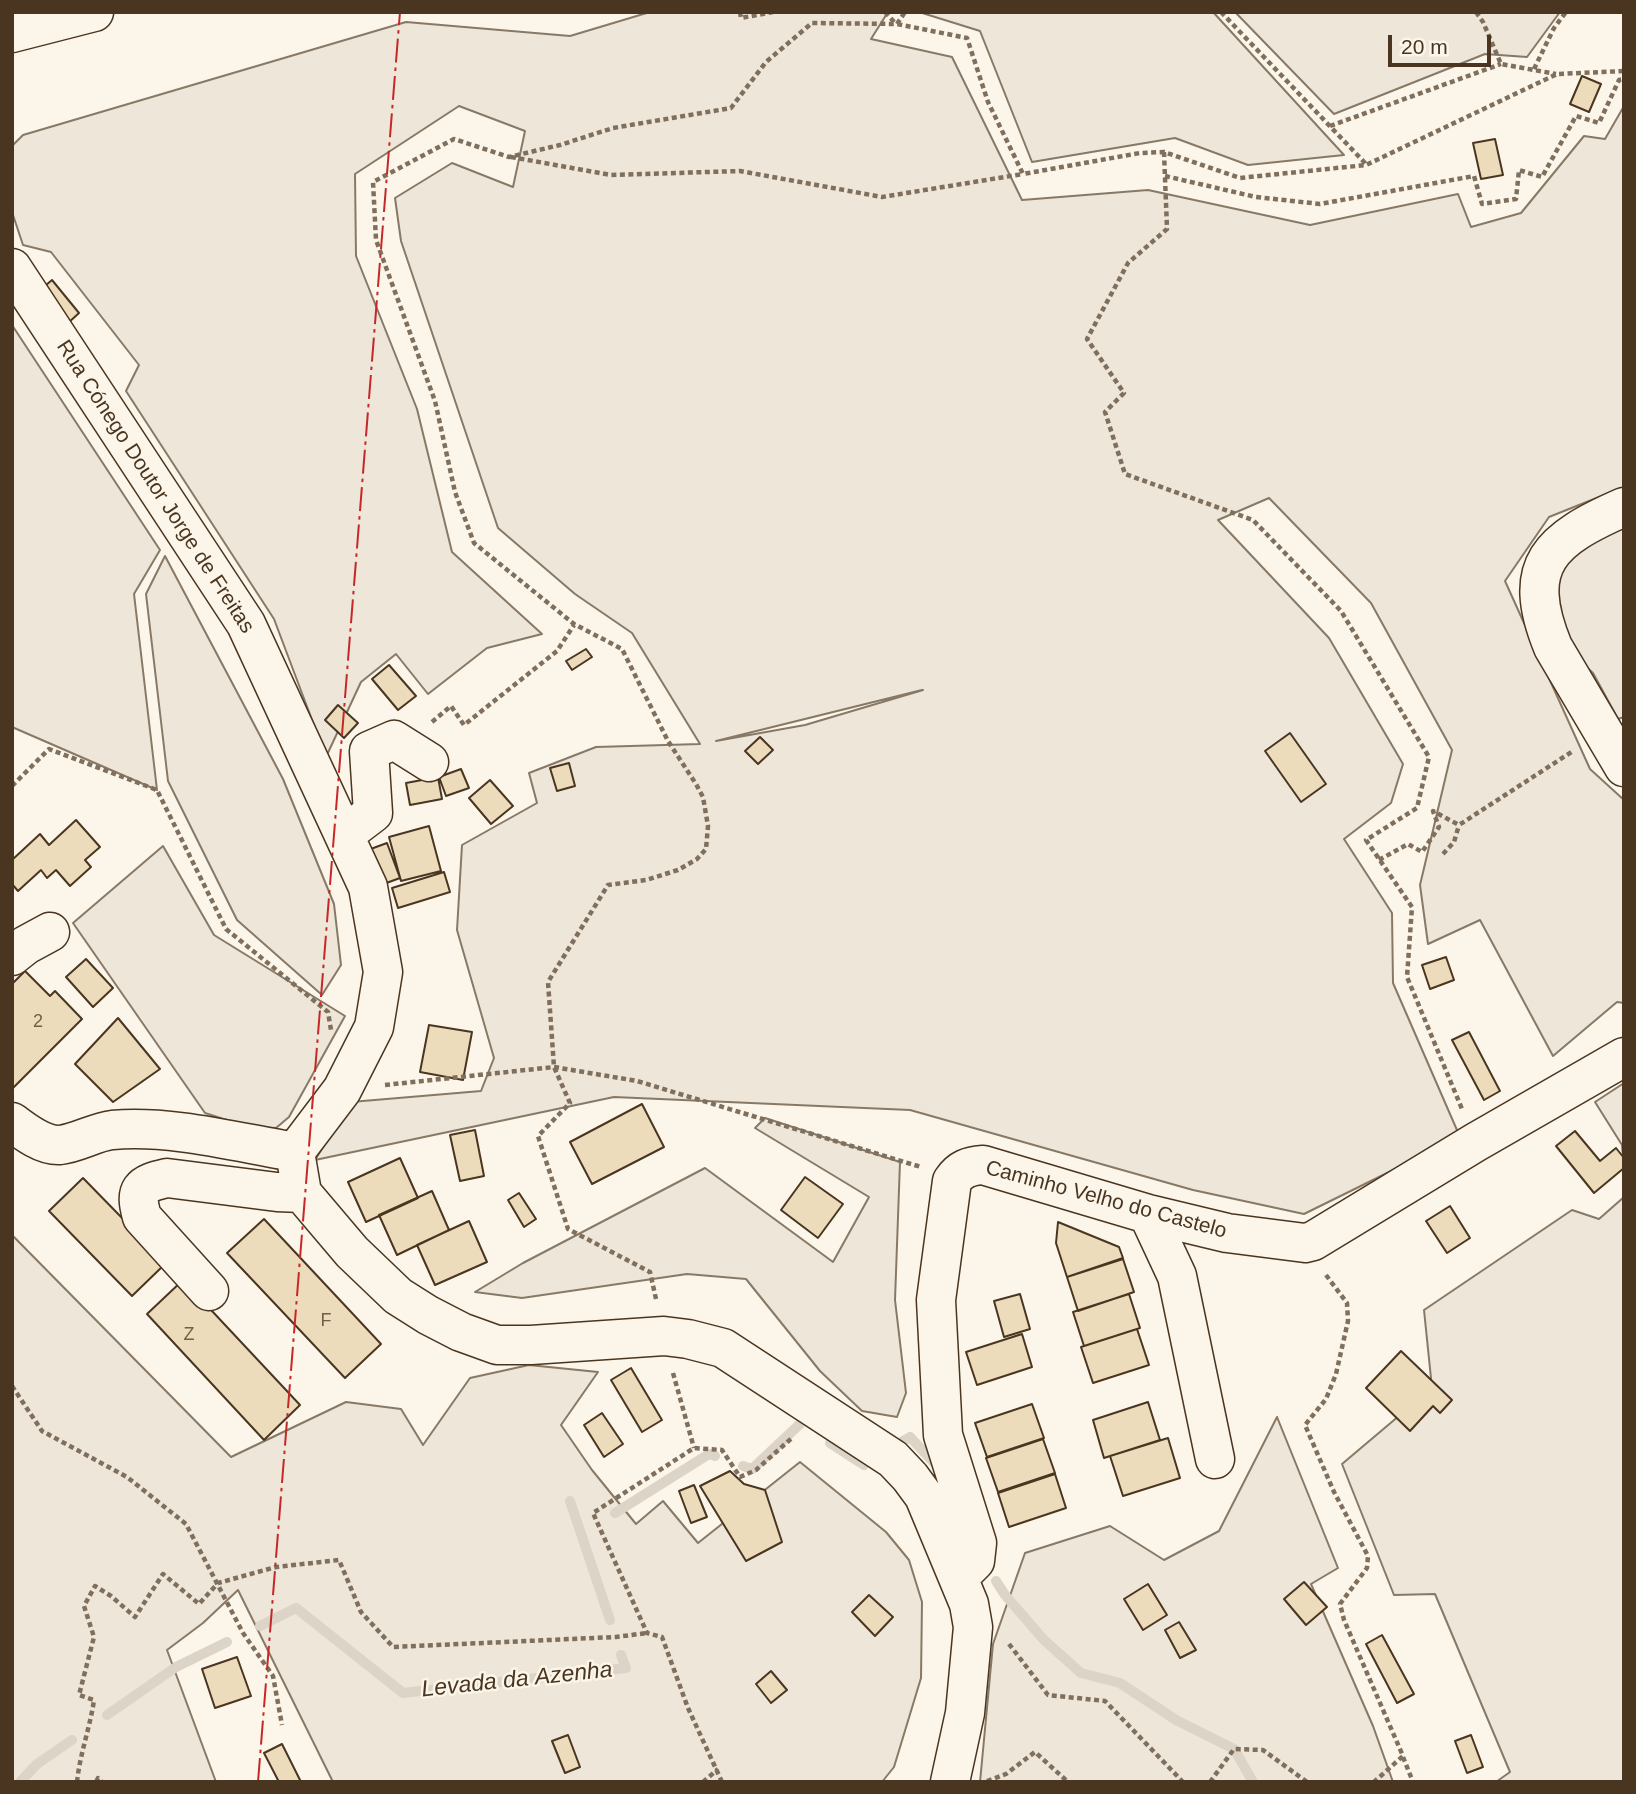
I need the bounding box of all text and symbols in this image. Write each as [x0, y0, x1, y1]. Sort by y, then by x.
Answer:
scale bar [1391, 21, 1494, 65]
text: 20 m [1401, 35, 1448, 58]
street label: Rua Cónego Doutor Jorge de Freitas [51, 336, 259, 638]
house number: 2 [33, 1011, 43, 1033]
street label: Caminho Velho do Castelo [983, 1156, 1229, 1244]
house number: F [321, 1310, 331, 1332]
house number: Z [184, 1324, 194, 1346]
water label: Levada da Azenha [420, 1656, 614, 1704]

